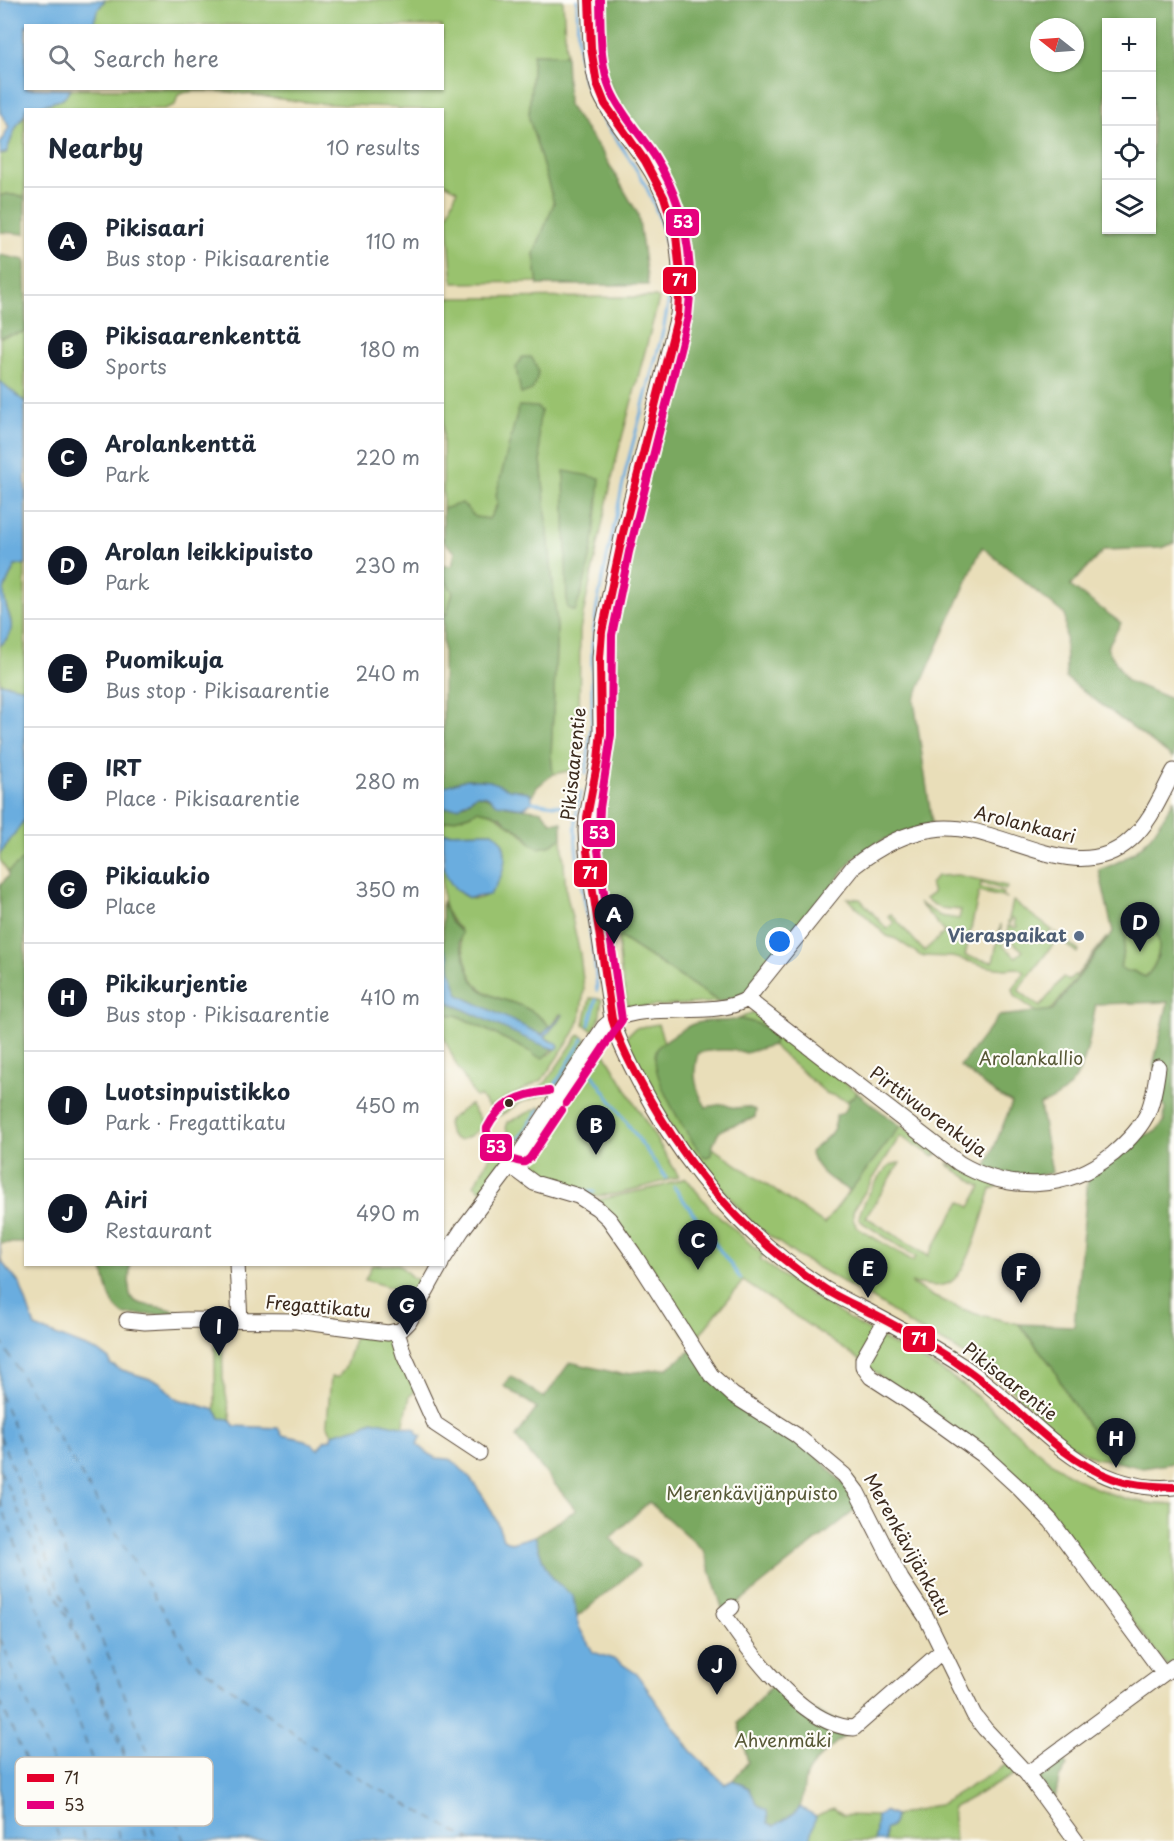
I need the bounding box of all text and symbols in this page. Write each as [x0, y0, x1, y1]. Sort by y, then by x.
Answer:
north arrow [1030, 18, 1084, 72]
map controls [1102, 18, 1156, 234]
button: + [1102, 18, 1156, 72]
search box [24, 24, 444, 90]
icon: search [45, 41, 78, 74]
text: Search here [93, 41, 219, 74]
button: − [1102, 72, 1156, 126]
button: locate [1102, 126, 1156, 180]
text: Nearby [48, 128, 143, 167]
text: 10 results [326, 132, 420, 162]
button: layers [1102, 180, 1156, 234]
line badge: 53 [665, 208, 700, 237]
text: 53 [673, 209, 693, 233]
text: Pikisaari [105, 210, 204, 243]
text: A [60, 226, 75, 256]
text: 110 m [366, 226, 420, 256]
text: Bus stop · Pikisaarentie [105, 243, 330, 273]
line badge: 71 [662, 266, 697, 295]
text: 71 [672, 267, 688, 291]
text: Pikisaarenkenttä [105, 318, 301, 351]
text: B [61, 334, 74, 364]
text: 180 m [360, 334, 420, 364]
text: Sports [105, 351, 167, 381]
text: Arolankenttä [105, 426, 256, 459]
text: C [60, 442, 75, 472]
text: 220 m [356, 442, 420, 472]
text: Park [105, 459, 150, 489]
text: Arolan leikkipuisto [105, 534, 313, 567]
text: D [60, 550, 75, 580]
text: 230 m [355, 550, 420, 580]
text: Park [105, 567, 150, 597]
text: Puomikuja [105, 642, 224, 675]
text: E [61, 658, 74, 688]
text: 240 m [355, 658, 420, 688]
text: Bus stop · Pikisaarentie [105, 675, 330, 705]
street label: Pikisaarentie [553, 706, 592, 822]
text: IRT [105, 750, 141, 783]
text: F [62, 766, 73, 796]
text: 280 m [355, 766, 420, 796]
text: Place · Pikisaarentie [105, 783, 300, 813]
street label: Arolankaari [972, 798, 1079, 849]
line badge: 53 [582, 819, 616, 848]
text: 53 [589, 820, 609, 844]
text: Pikiaukio [105, 858, 210, 891]
line badge: 71 [573, 859, 608, 888]
text: 71 [582, 860, 598, 884]
text: G [59, 874, 76, 904]
text: 350 m [355, 874, 420, 904]
text: Place [105, 891, 156, 921]
pin: A [594, 894, 634, 944]
pin: D [1120, 902, 1160, 952]
place label: Vieraspaikat [947, 921, 1067, 948]
your location [765, 927, 794, 956]
marker: Vieraspaikat [1072, 929, 1086, 943]
text: Pikikurjentie [105, 966, 248, 999]
text: H [60, 982, 75, 1012]
text: 410 m [360, 982, 420, 1012]
text: Bus stop · Pikisaarentie [105, 999, 330, 1029]
park label: Arolankallio [979, 1044, 1083, 1071]
street label: Pirttivuorenkuja [864, 1059, 994, 1163]
text: Luotsinpuistikko [105, 1074, 290, 1107]
text: I [64, 1090, 71, 1120]
text: 450 m [355, 1090, 420, 1120]
unlabelled marker [503, 1097, 515, 1109]
pin: B [576, 1106, 616, 1155]
text: Park · Fregattikatu [105, 1107, 286, 1137]
line badge: 53 [479, 1133, 513, 1162]
text: 53 [486, 1134, 506, 1158]
text: Airi [105, 1182, 148, 1215]
text: J [61, 1198, 74, 1228]
text: 490 m [356, 1198, 420, 1228]
text: Restaurant [105, 1215, 212, 1245]
pin: C [678, 1220, 718, 1270]
pin: E [848, 1248, 888, 1298]
pin: F [1002, 1254, 1040, 1303]
pin: G [388, 1286, 426, 1335]
street label: Fregattikatu [264, 1287, 372, 1324]
pin: I [200, 1306, 238, 1356]
line badge: 71 [902, 1325, 936, 1353]
text: 71 [911, 1326, 927, 1350]
street label: Pikisaarentie [958, 1335, 1064, 1426]
pin: H [1096, 1418, 1136, 1468]
street label: Merenkävijänkatu [858, 1468, 959, 1620]
park label: Merenkävijänpuisto [666, 1479, 838, 1506]
pin: J [698, 1646, 736, 1695]
park label: Ahvenmäki [734, 1726, 832, 1753]
legend [15, 1757, 213, 1826]
text: 71 [64, 1765, 79, 1789]
text: 53 [64, 1792, 85, 1816]

